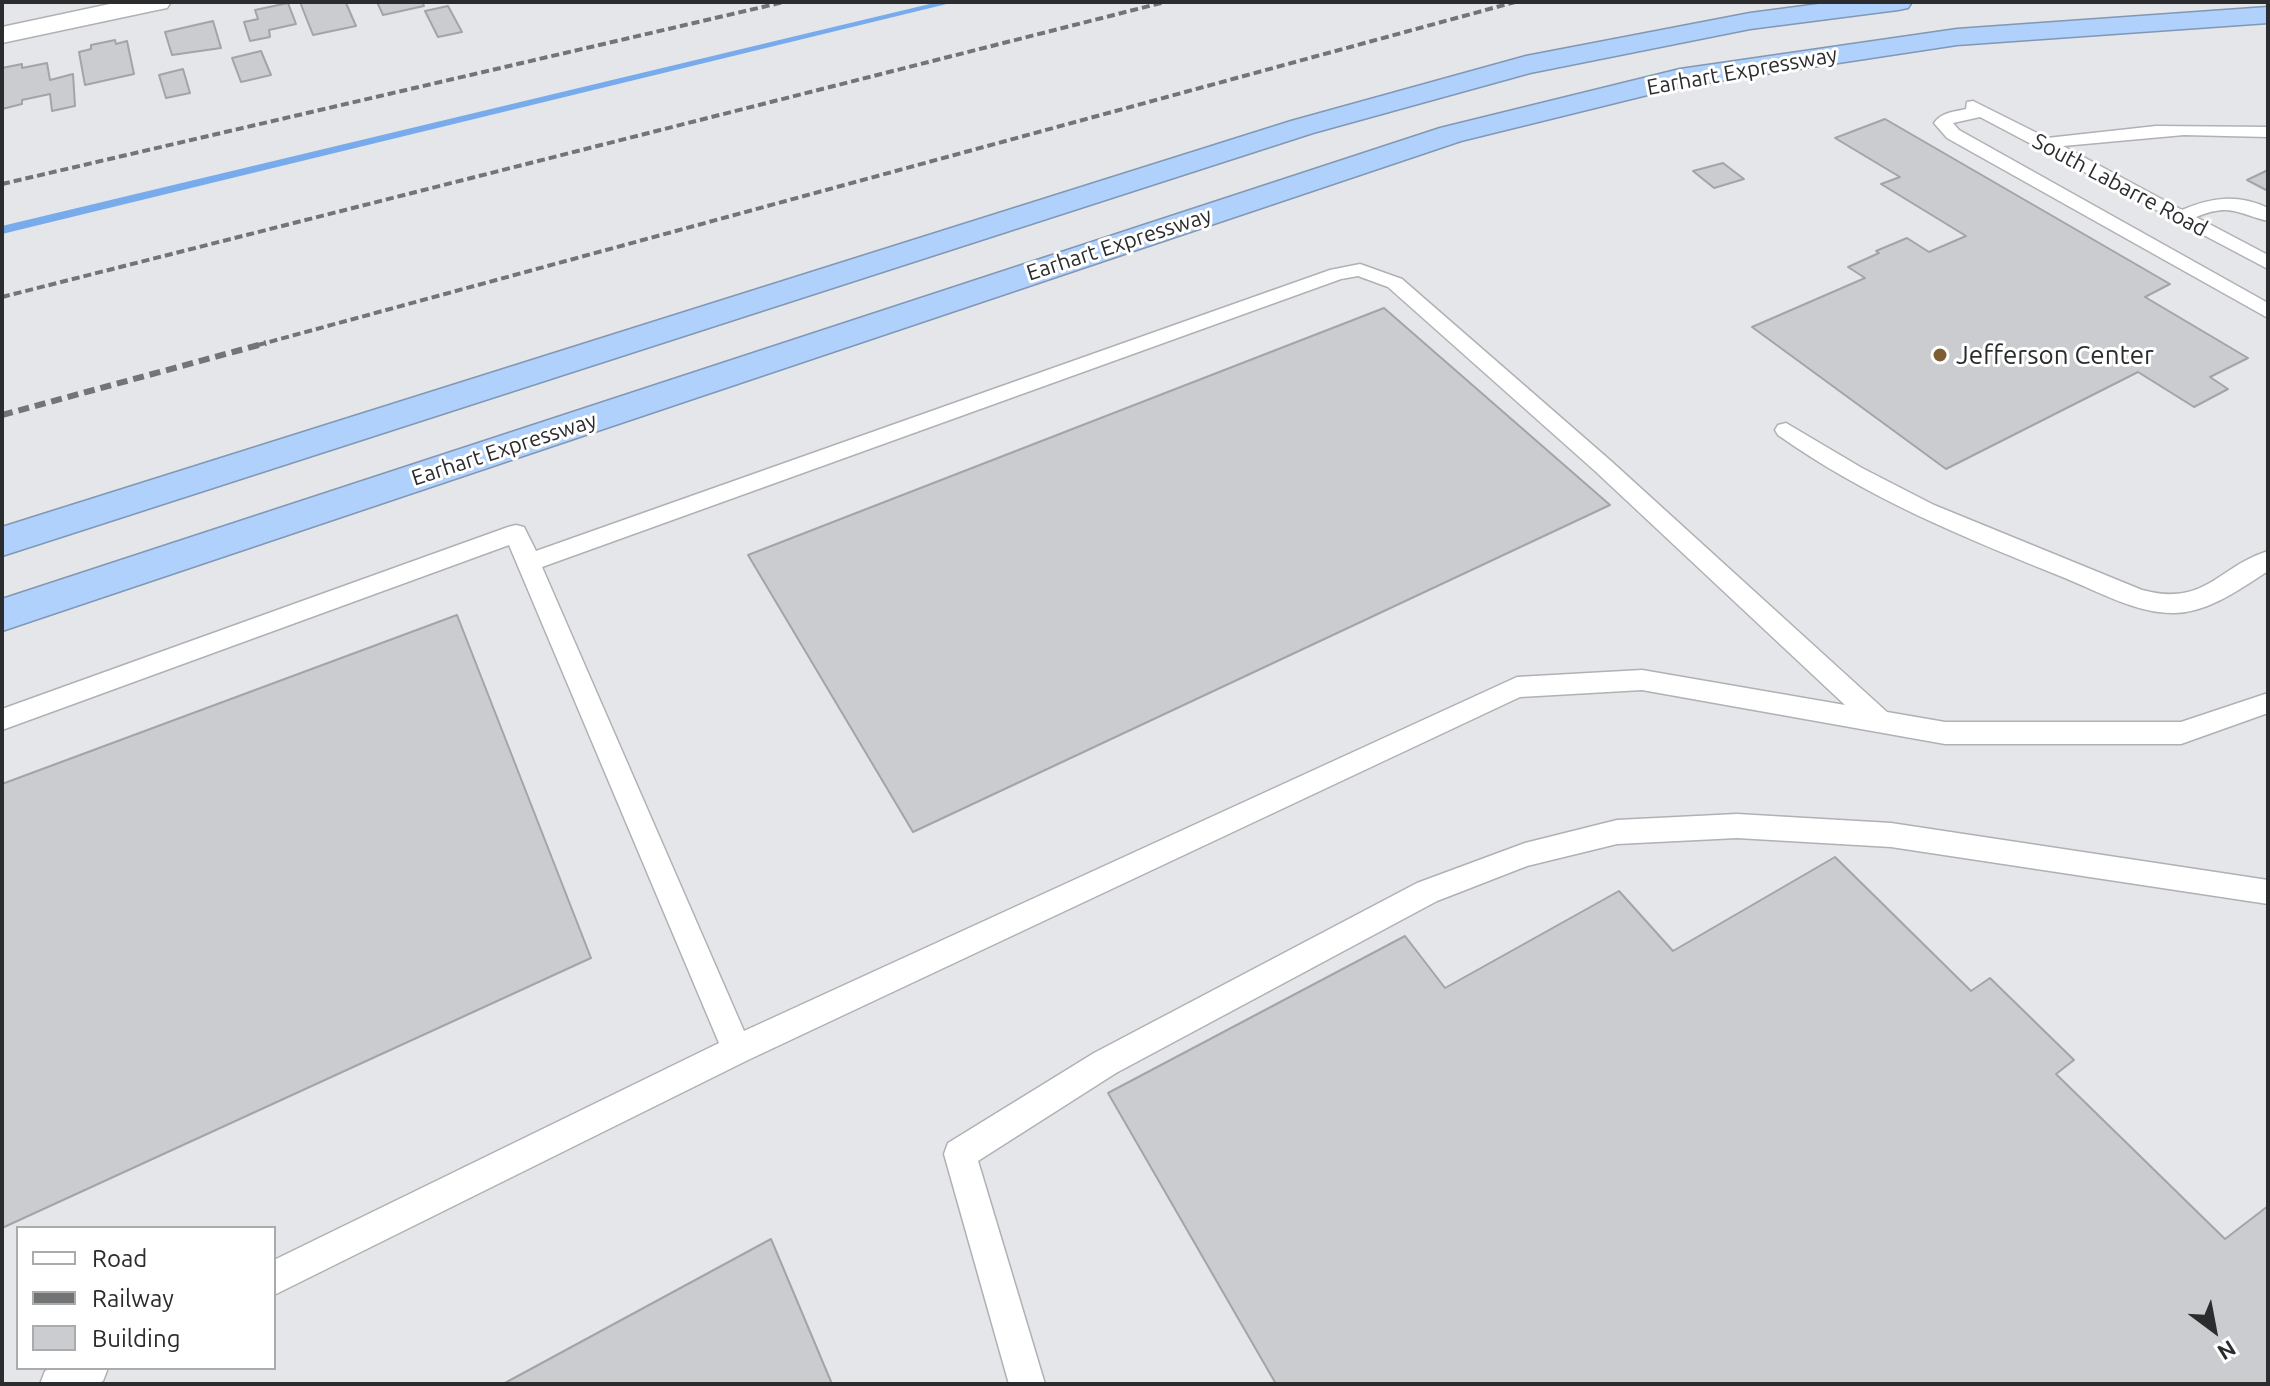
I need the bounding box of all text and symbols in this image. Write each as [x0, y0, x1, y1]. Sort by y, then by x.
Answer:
street label: Earhart Expressway [1645, 41, 1839, 101]
street label: South Labarre Road [2028, 128, 2212, 242]
street label: Earhart Expressway [1023, 202, 1215, 286]
place label: Jefferson Center [1956, 339, 2154, 371]
marker: Jefferson Center [1931, 346, 1949, 364]
street label: Earhart Expressway [408, 407, 600, 491]
legend [16, 1226, 276, 1370]
text: Road [92, 1245, 147, 1272]
text: Railway [92, 1285, 174, 1312]
north arrow [2174, 1290, 2254, 1370]
text: Building [92, 1325, 180, 1352]
text: N [2213, 1336, 2241, 1366]

